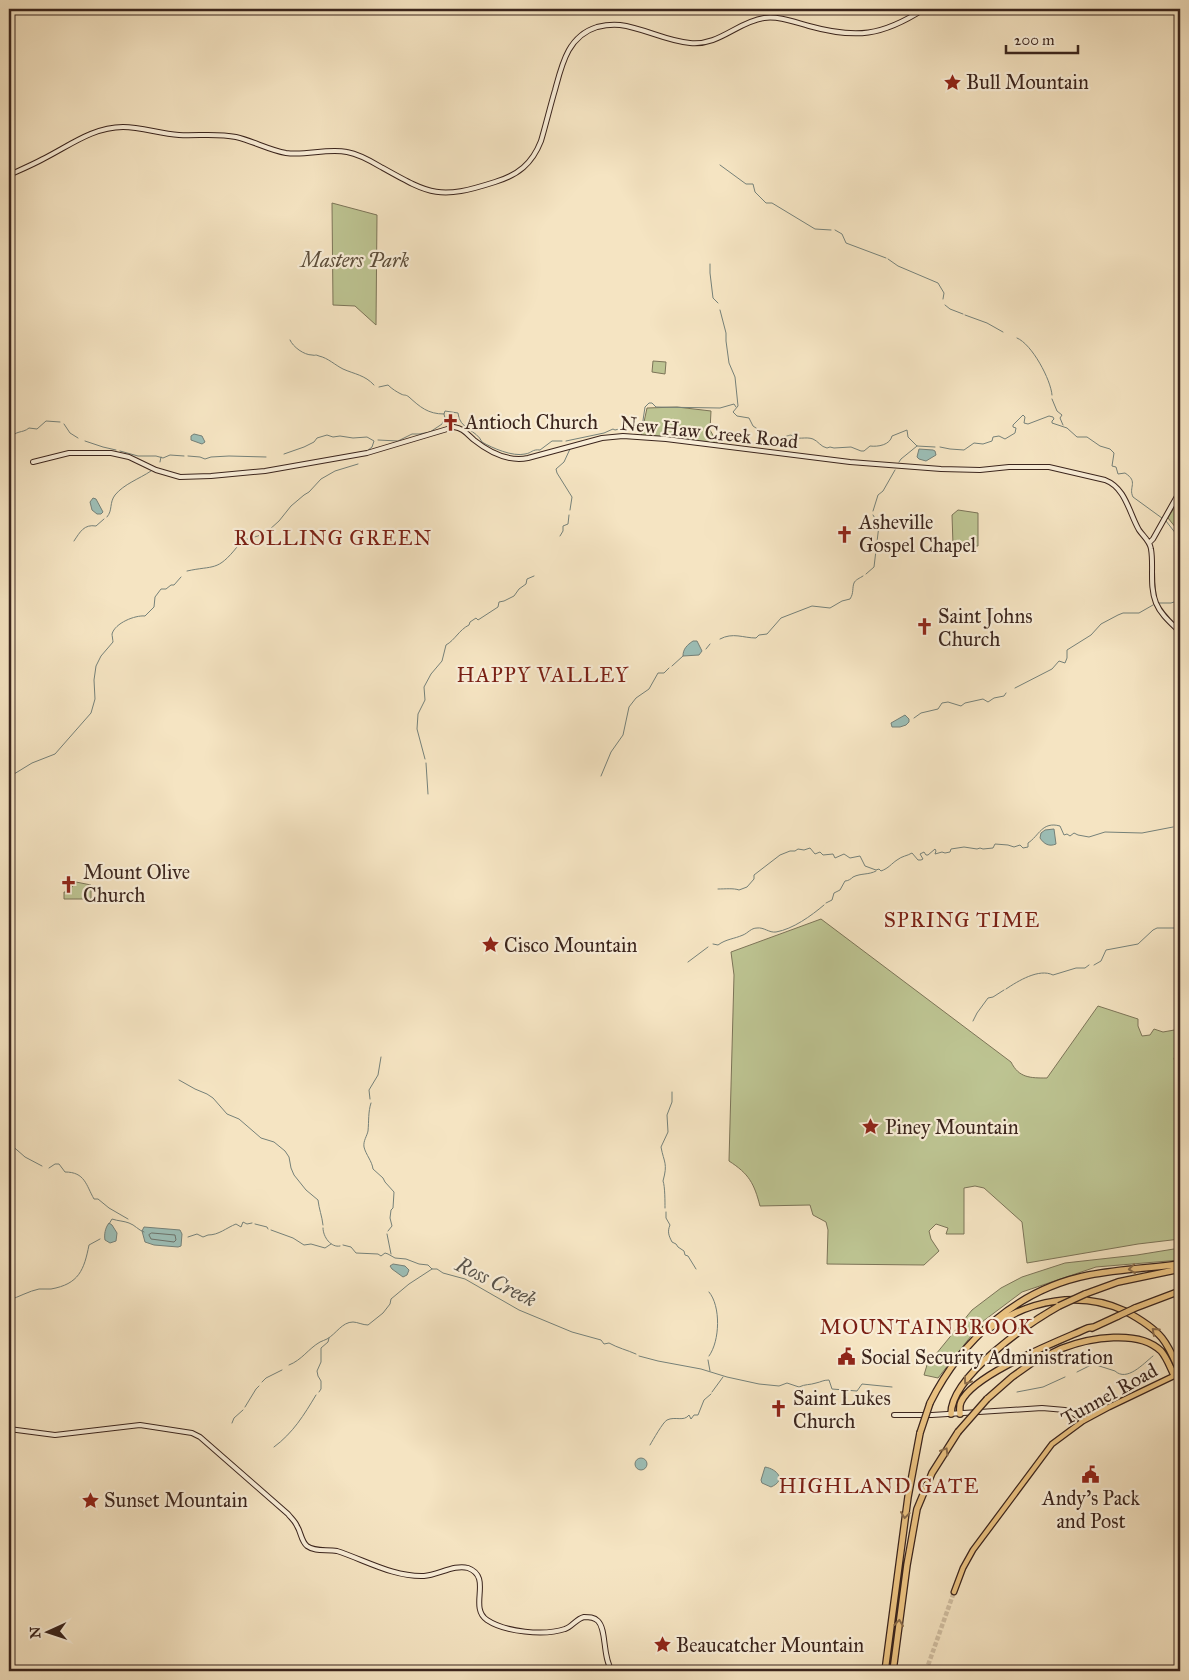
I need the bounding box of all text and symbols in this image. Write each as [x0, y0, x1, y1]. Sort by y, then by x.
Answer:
scale bar [1006, 22, 1079, 54]
text: 200 m [1014, 31, 1055, 49]
place label: Bull Mountain [966, 70, 1089, 94]
place icon: Bull Mountain [942, 72, 962, 92]
park label: Masters Park [299, 248, 409, 272]
place label: Antioch Church [464, 410, 598, 434]
street label: New Haw Creek Road [619, 411, 799, 453]
church icon: Antioch Church [441, 412, 461, 432]
place label: Asheville Gospel Chapel [858, 510, 977, 557]
church icon: Asheville Gospel Chapel [835, 524, 855, 544]
district label: ROLLING GREEN [234, 525, 432, 551]
place label: Saint Johns Church [938, 604, 1033, 651]
church icon: Saint Johns Church [914, 617, 934, 637]
district label: HAPPY VALLEY [457, 662, 629, 688]
place label: Mount Olive Church [83, 860, 190, 907]
church icon: Mount Olive Church [59, 874, 79, 894]
district label: SPRING TIME [884, 907, 1040, 933]
place label: Cisco Mountain [504, 933, 637, 957]
place icon: Cisco Mountain [480, 935, 500, 955]
place label: Piney Mountain [885, 1115, 1019, 1139]
place icon: Piney Mountain [861, 1117, 881, 1137]
water label: Ross Creek [451, 1251, 541, 1313]
one-way arrow [1127, 1263, 1135, 1274]
district label: MOUNTAINBROOK [820, 1314, 1034, 1340]
one-way arrow [1151, 1328, 1160, 1337]
place label: Social Security Administration [861, 1345, 1113, 1369]
public building icon: Social Security Administration [837, 1347, 857, 1367]
street label: Tunnel Road [1057, 1358, 1161, 1430]
one-way arrow [964, 1375, 973, 1385]
place label: Saint Lukes Church [793, 1386, 891, 1433]
church icon: Saint Lukes Church [769, 1399, 789, 1419]
one-way arrow [939, 1447, 948, 1457]
public building icon: Andy's Pack and Post [1081, 1464, 1101, 1484]
district label: HIGHLAND GATE [779, 1473, 979, 1499]
place label: Andy's Pack and Post [1041, 1486, 1141, 1533]
place label: Sunset Mountain [104, 1488, 248, 1512]
place icon: Sunset Mountain [80, 1490, 100, 1510]
one-way arrow [900, 1512, 911, 1520]
north arrow [22, 1608, 72, 1658]
one-way arrow [893, 1619, 904, 1627]
text: N [27, 1626, 44, 1639]
place label: Beaucatcher Mountain [676, 1633, 864, 1657]
place icon: Beaucatcher Mountain [652, 1635, 672, 1655]

